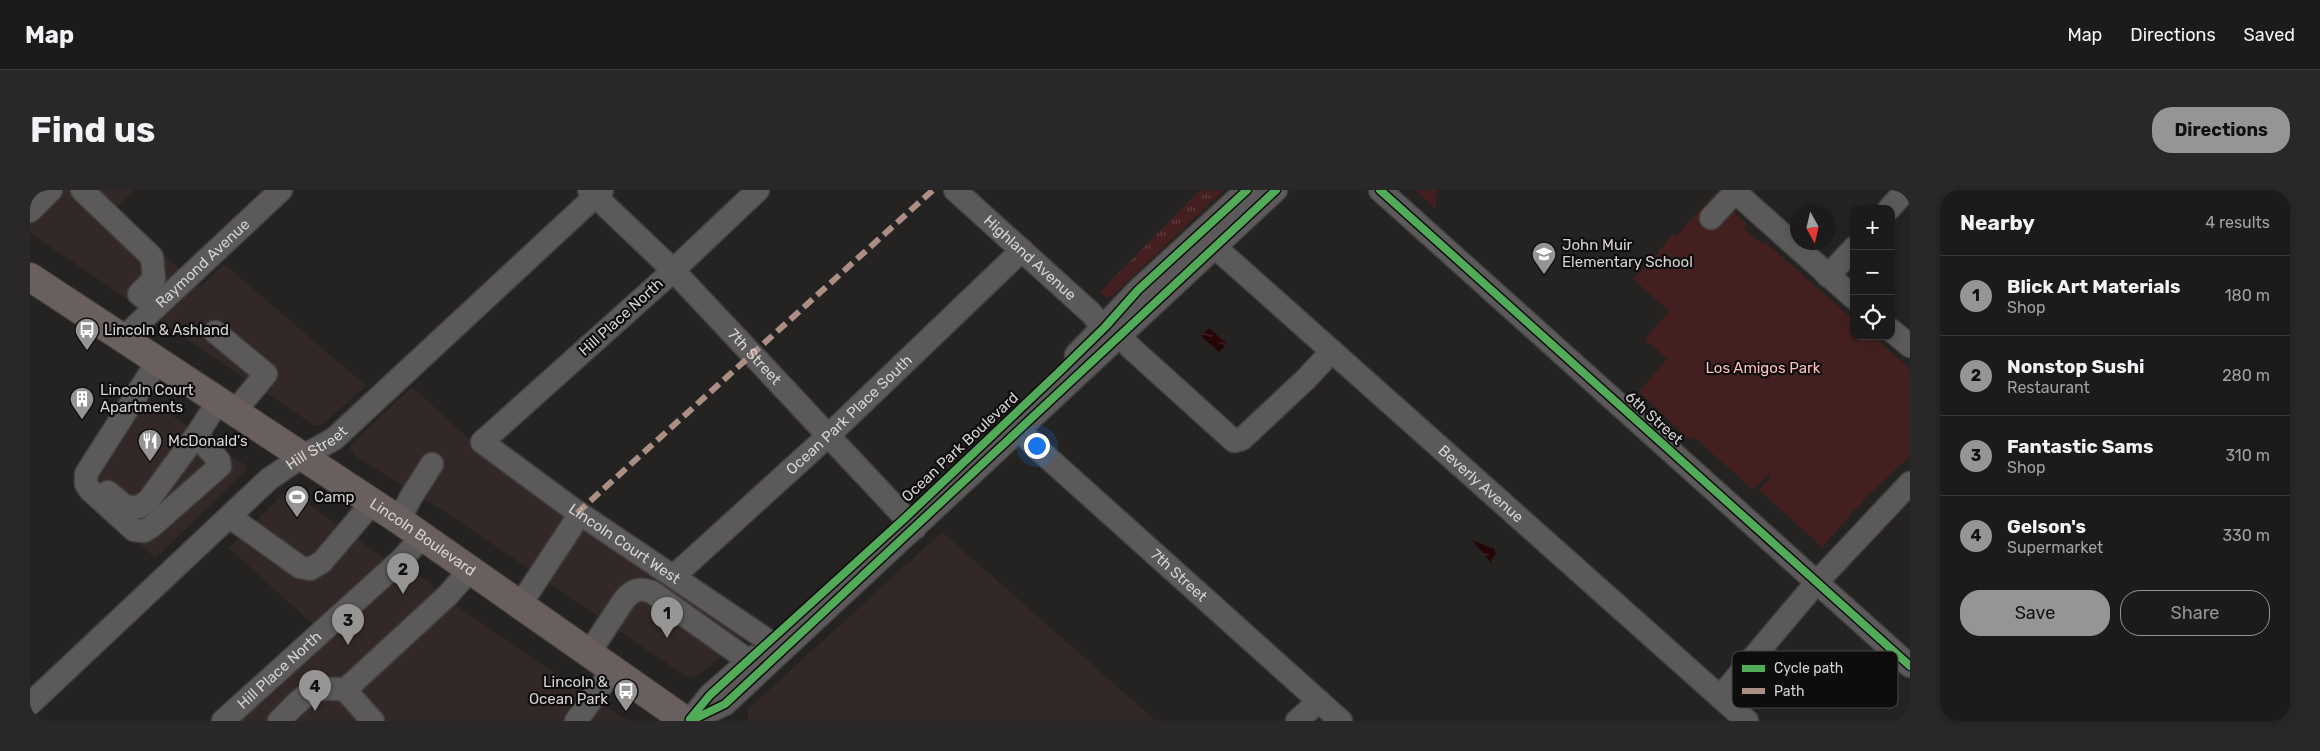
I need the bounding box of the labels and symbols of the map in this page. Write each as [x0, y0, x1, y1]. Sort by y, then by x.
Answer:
north arrow [1790, 205, 1835, 250]
street label: Highland Avenue [980, 211, 1080, 304]
street label: Raymond Avenue [152, 215, 253, 312]
place label: John Muir Elementary School [1562, 236, 1693, 271]
school or university icon: John Muir Elementary School [1531, 241, 1557, 275]
street label: Hill Place North [575, 275, 667, 359]
bus stop icon: Lincoln & Ashland [74, 317, 100, 351]
place label: Lincoln & Ashland [104, 321, 229, 339]
street label: 7th Street [724, 325, 785, 389]
street label: Ocean Park Place South [782, 351, 916, 479]
park label: Los Amigos Park [1706, 359, 1821, 377]
place label: Lincoln Court Apartments [100, 381, 194, 416]
building icon: Lincoln Court Apartments [69, 386, 95, 420]
street label: Ocean Park Boulevard [898, 388, 1022, 506]
street label: 6th Street [1622, 388, 1687, 449]
street label: Hill Street [282, 422, 351, 474]
restaurant icon: McDonald's [137, 428, 163, 462]
place label: McDonald's [168, 432, 248, 450]
your location [1024, 433, 1050, 459]
street label: Beverly Avenue [1435, 441, 1527, 526]
sports icon: Camp [284, 484, 310, 518]
place label: Camp [314, 488, 355, 506]
street label: Lincoln Boulevard [366, 494, 479, 580]
street label: Lincoln Court West [565, 500, 684, 588]
street label: 7th Street [1147, 545, 1211, 605]
pin: 2 [387, 553, 419, 594]
pin: 1 [651, 597, 683, 638]
pin: 3 [332, 604, 364, 645]
street label: Hill Place North [234, 627, 325, 713]
legend [1732, 651, 1898, 708]
text: Cycle path [1774, 660, 1843, 677]
pin: 4 [299, 670, 331, 711]
place label: Lincoln & Ocean Park [529, 673, 609, 708]
bus stop icon: Lincoln & Ocean Park [613, 678, 639, 712]
text: Path [1774, 683, 1805, 700]

